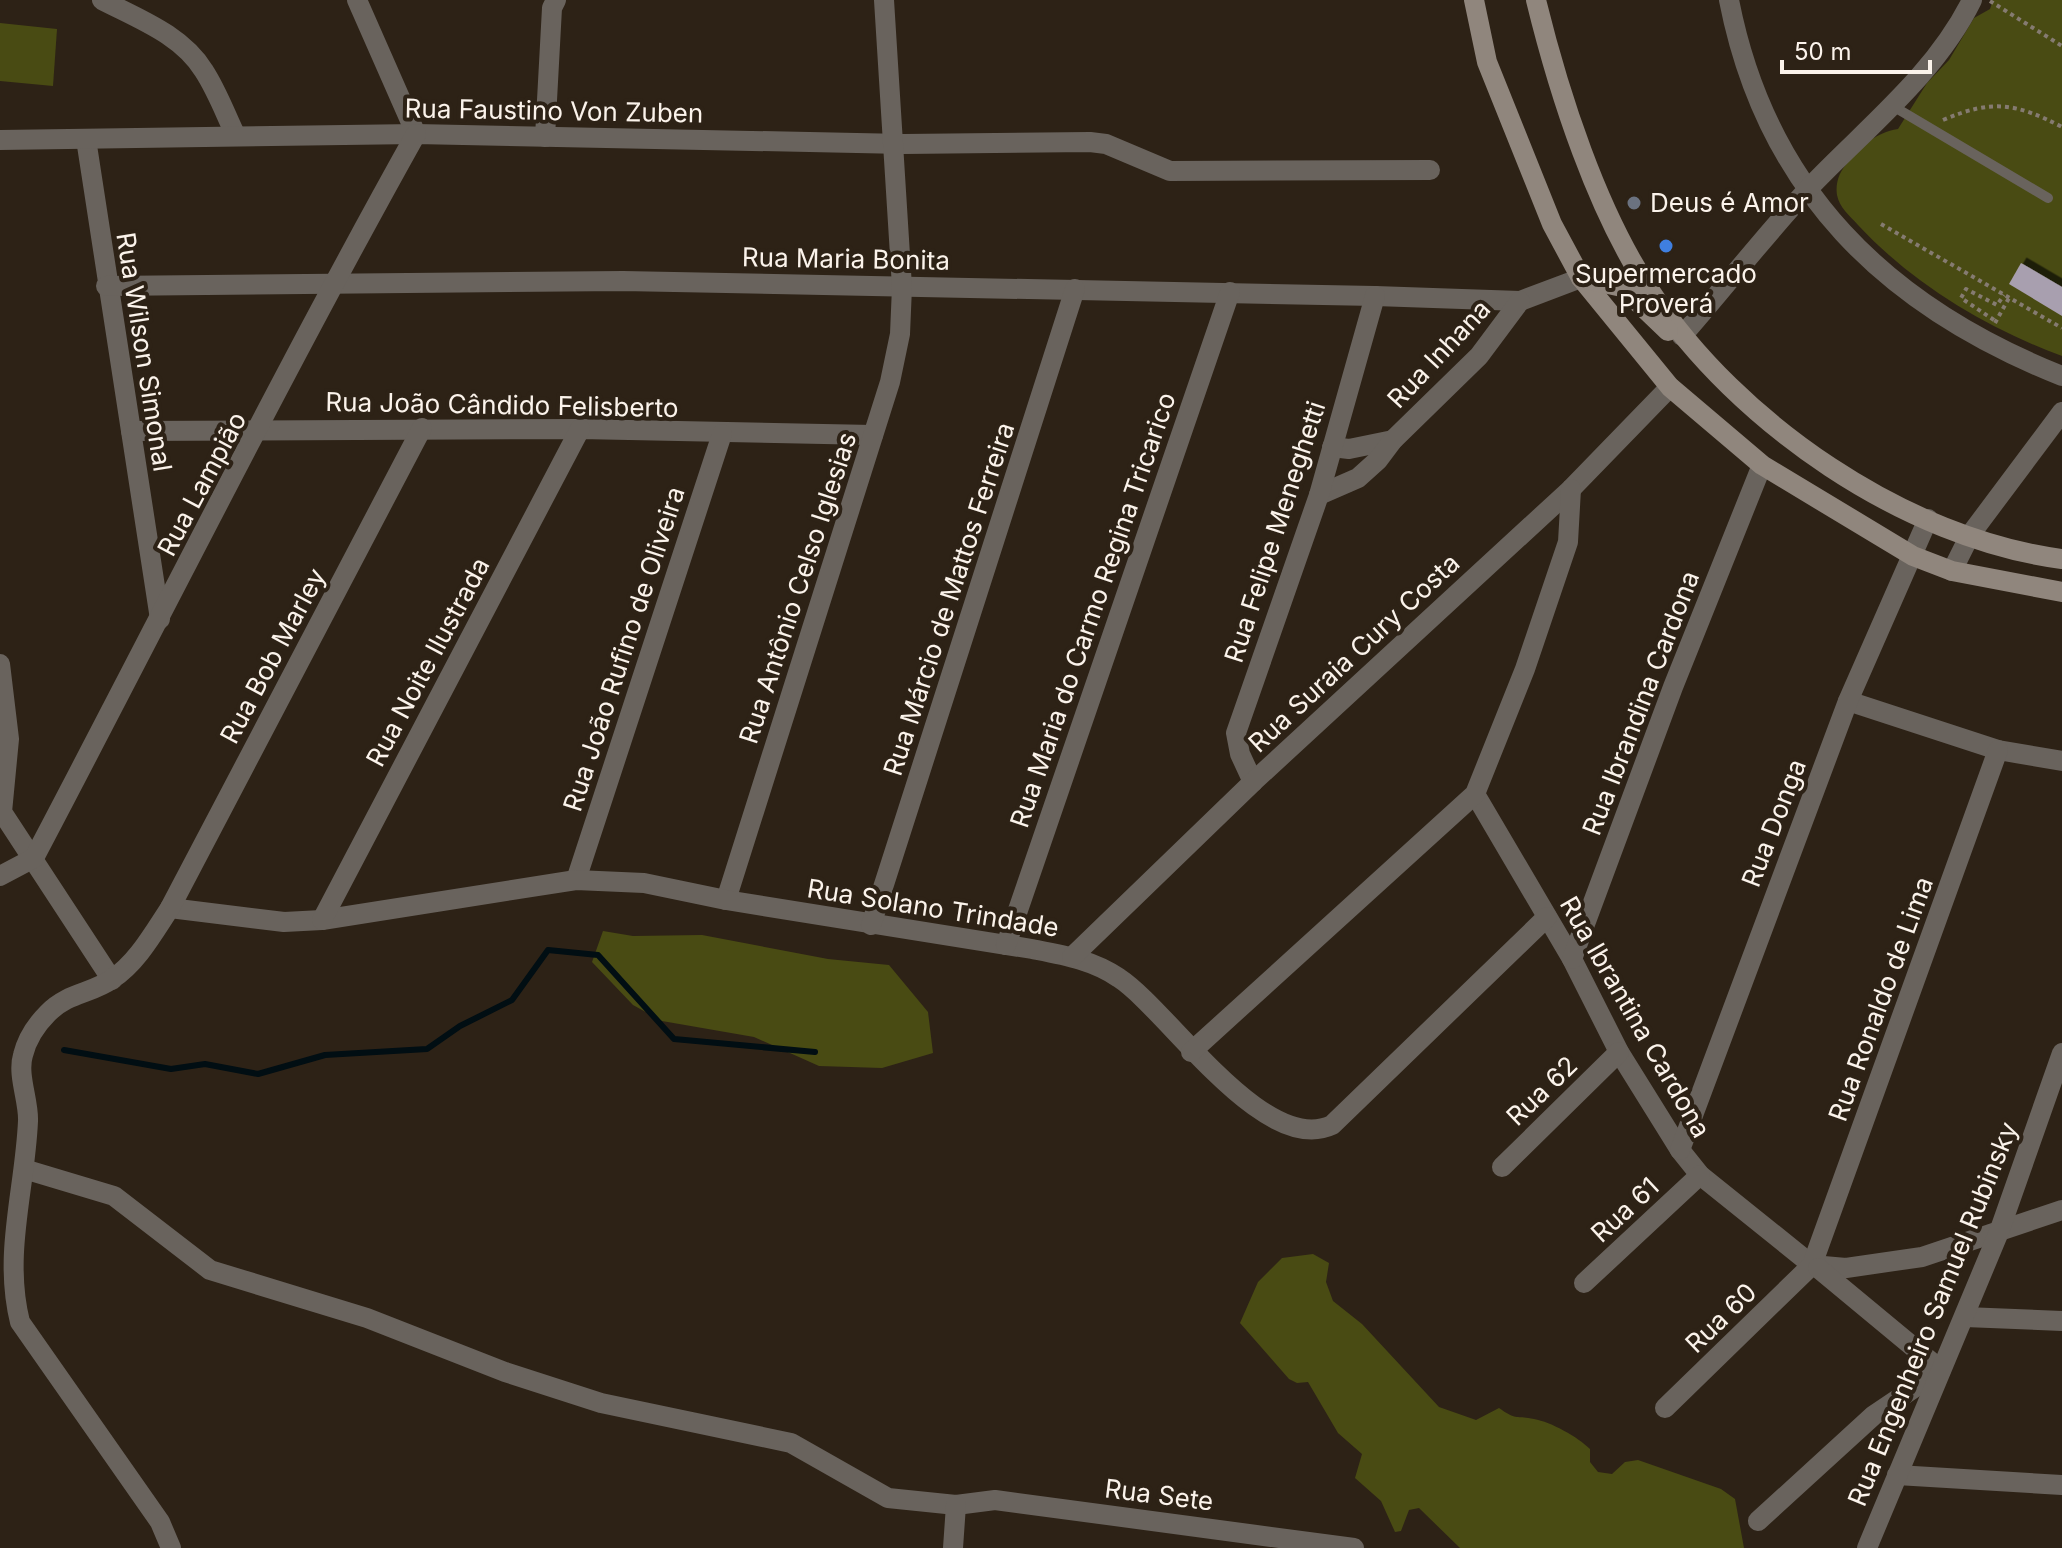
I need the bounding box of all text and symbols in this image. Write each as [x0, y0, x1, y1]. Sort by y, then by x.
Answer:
scale bar [1782, 24, 1930, 74]
text: 50 m [1794, 37, 1852, 66]
street label: Rua Faustino Von Zuben [404, 92, 704, 129]
place label: Deus é Amor [1650, 187, 1809, 218]
marker: Deus é Amor [1625, 194, 1643, 212]
street label: Rua Wilson Simonal [110, 230, 179, 474]
marker: Supermercado Proverá [1657, 237, 1675, 255]
street label: Rua Maria Bonita [742, 241, 950, 276]
place label: Supermercado Proverá [1575, 258, 1757, 319]
street label: Rua Inhana [1381, 293, 1496, 414]
street label: Rua João Cândido Felisberto [325, 386, 679, 423]
street label: Rua Maria do Carmo Regina Tricarico [1003, 388, 1182, 832]
street label: Rua Felipe Meneghetti [1218, 397, 1331, 666]
street label: Rua Lampião [151, 407, 252, 561]
street label: Rua Márcio de Mattos Ferreira [877, 418, 1020, 779]
street label: Rua Antônio Celso Iglesias [732, 428, 863, 747]
street label: Rua João Rufino de Oliveira [556, 483, 691, 815]
street label: Rua Suraia Cury Costa [1242, 547, 1465, 758]
street label: Rua Noite Ilustrada [359, 552, 496, 771]
street label: Rua Bob Marley [213, 563, 332, 749]
street label: Rua Ibrandina Cardona [1576, 566, 1705, 839]
street label: Rua Donga [1735, 755, 1812, 891]
street label: Rua Solano Trindade [805, 872, 1061, 943]
street label: Rua Ronaldo de Lima [1822, 872, 1939, 1125]
street label: Rua Ibrantina Cardona [1554, 891, 1717, 1143]
street label: Rua 62 [1500, 1050, 1583, 1132]
street label: Rua Engenheiro Samuel Rubinsky [1841, 1117, 2024, 1510]
street label: Rua 61 [1585, 1171, 1665, 1248]
street label: Rua 60 [1679, 1276, 1763, 1359]
street label: Rua Sete [1103, 1472, 1215, 1517]

